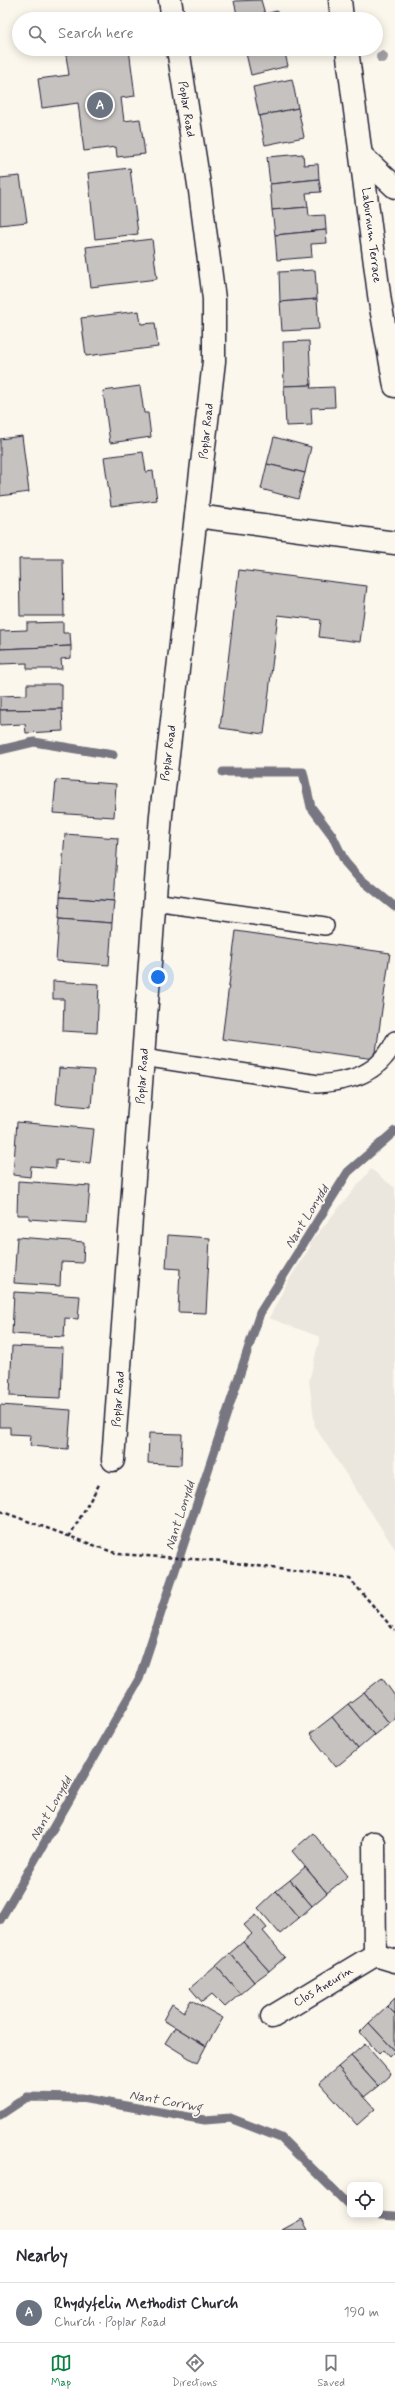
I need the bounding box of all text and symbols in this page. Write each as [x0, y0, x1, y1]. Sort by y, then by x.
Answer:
search box [12, 12, 383, 56]
icon: search [26, 23, 48, 45]
text: Search here [58, 24, 134, 44]
street label: Poplar Road [174, 80, 198, 138]
pin: A [87, 90, 113, 120]
street label: Laburnum Terrace [357, 187, 385, 284]
street label: Poplar Road [196, 402, 218, 460]
street label: Poplar Road [158, 724, 180, 782]
your location [148, 967, 168, 987]
street label: Poplar Road [133, 1047, 153, 1105]
water label: Nant Lonydd [281, 1181, 334, 1252]
street label: Poplar Road [109, 1370, 129, 1428]
water label: Nant Lonydd [161, 1478, 200, 1552]
water label: Nant Lonydd [26, 1772, 77, 1844]
street label: Clos Aneurin [291, 1962, 357, 2011]
water label: Nant Corrwg [128, 2087, 205, 2119]
map controls [347, 2182, 383, 2218]
button: locate [347, 2182, 383, 2218]
text: Nearby [16, 2245, 68, 2267]
text: Rhydyfelin Methodist Church [54, 2294, 238, 2314]
text: A [25, 2304, 33, 2321]
text: 190 m [344, 2304, 379, 2321]
text: Church · Poplar Road [54, 2314, 166, 2331]
tab: Map [50, 2352, 72, 2390]
tab: Directions [172, 2352, 217, 2390]
tab: Saved [317, 2352, 345, 2390]

